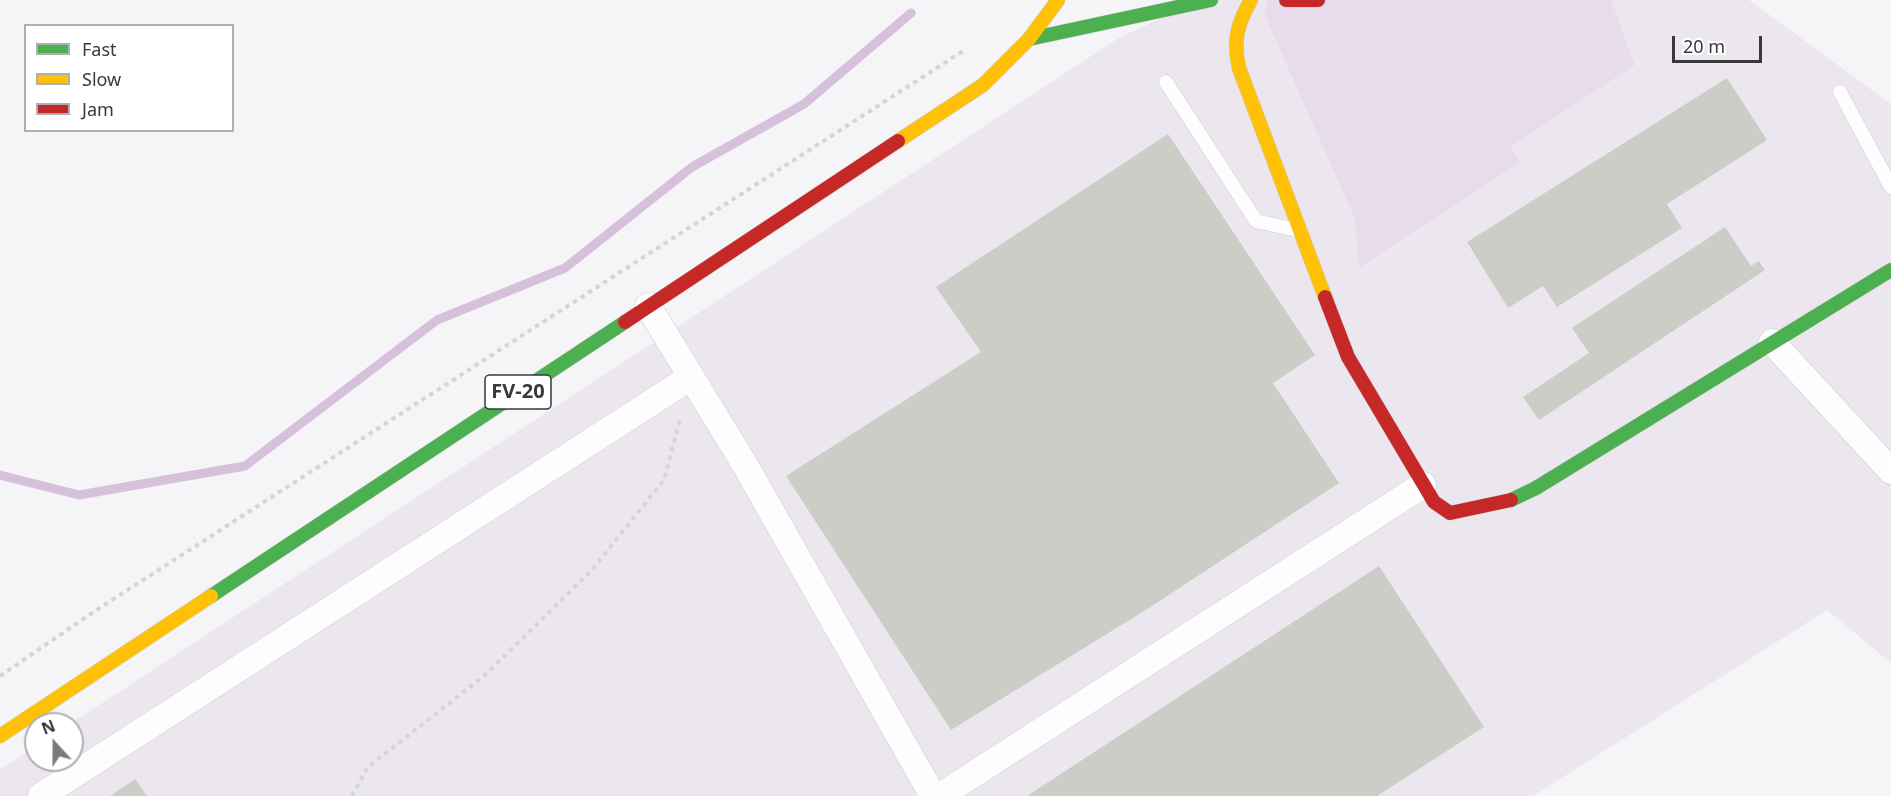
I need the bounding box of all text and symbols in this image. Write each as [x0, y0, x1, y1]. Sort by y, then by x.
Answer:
legend [24, 24, 234, 132]
scale bar [1675, 24, 1765, 62]
text: 20 m [1683, 34, 1725, 58]
text: Fast [82, 37, 117, 61]
text: Slow [82, 67, 121, 91]
text: Jam [82, 97, 114, 121]
road number: FV-20 [485, 375, 551, 409]
north arrow [24, 712, 84, 772]
text: N [38, 714, 58, 740]

